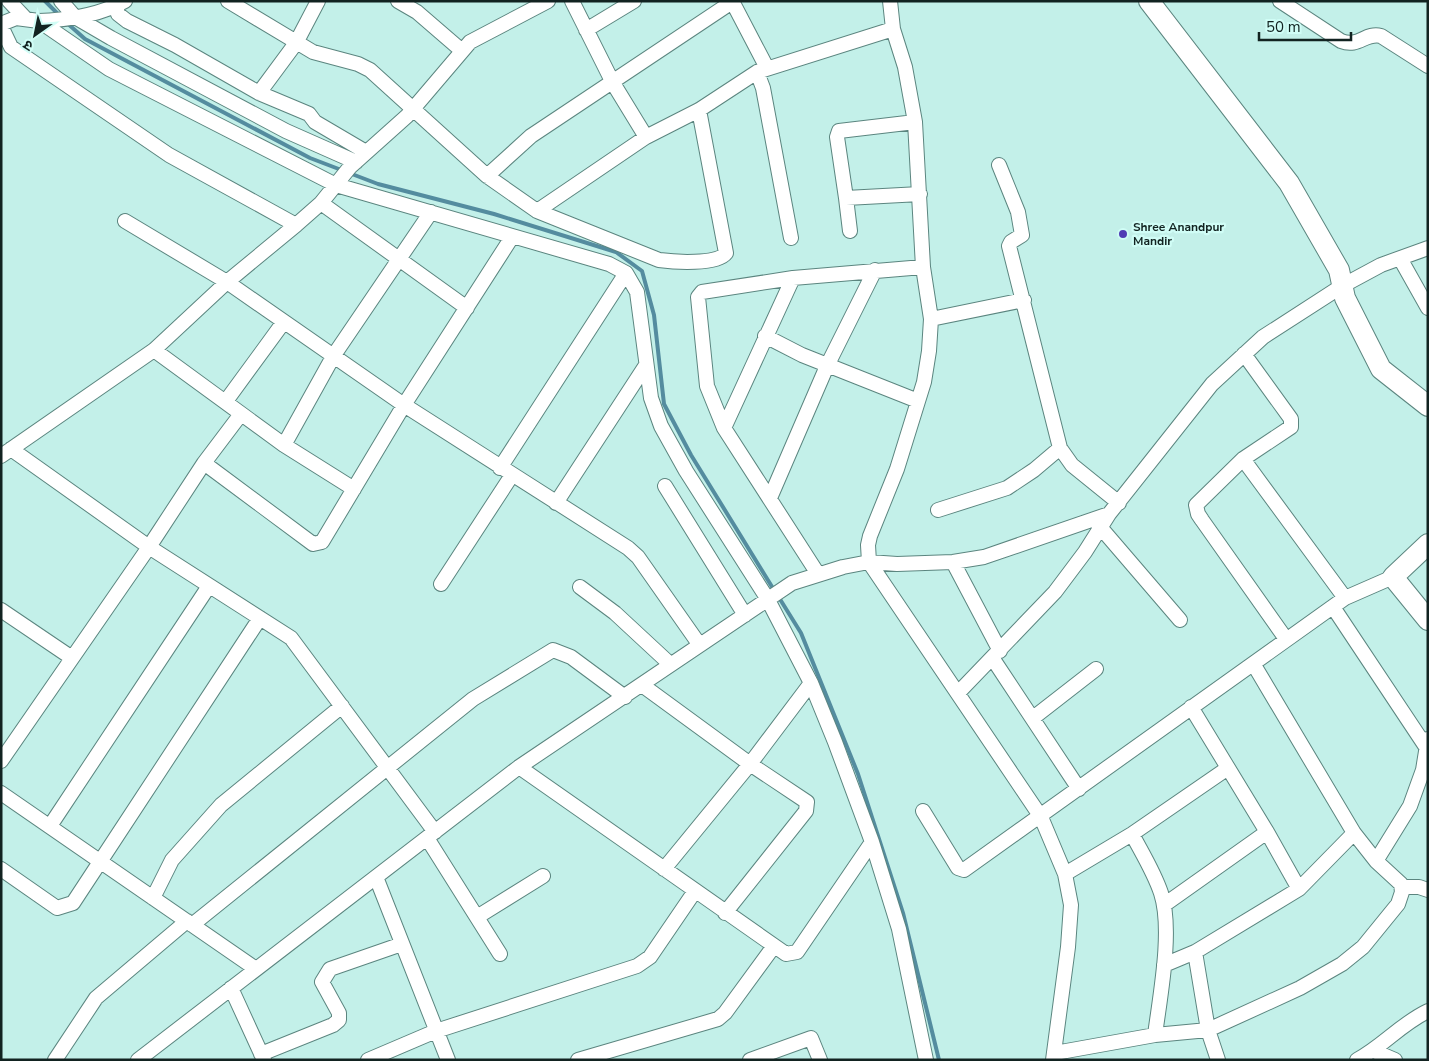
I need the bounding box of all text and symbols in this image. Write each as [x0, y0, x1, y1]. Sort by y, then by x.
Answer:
north arrow [10, 10, 60, 60]
scale bar [1259, 10, 1352, 42]
text: 50 m [1266, 17, 1301, 37]
text: उ [19, 35, 37, 56]
place label: Shree Anandpur Mandir [1133, 219, 1224, 249]
marker: Shree Anandpur Mandir [1117, 228, 1129, 240]

